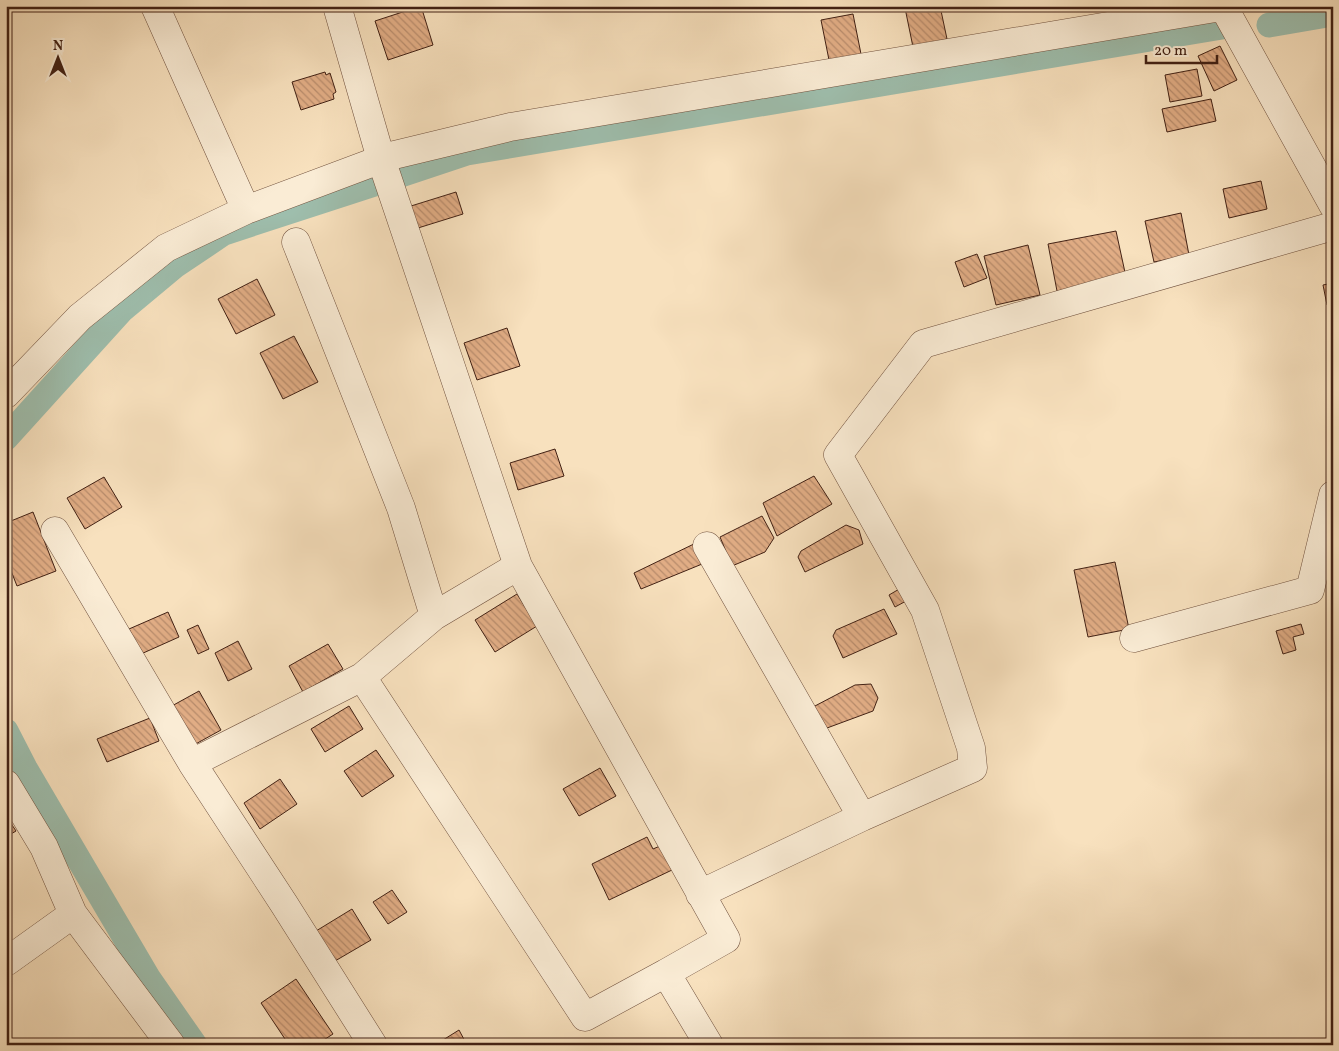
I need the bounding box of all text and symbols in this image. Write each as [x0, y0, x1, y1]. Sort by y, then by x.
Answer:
north arrow [32, 32, 82, 82]
scale bar [1146, 32, 1218, 64]
text: N [53, 37, 63, 56]
text: 20 m [1154, 41, 1187, 62]

